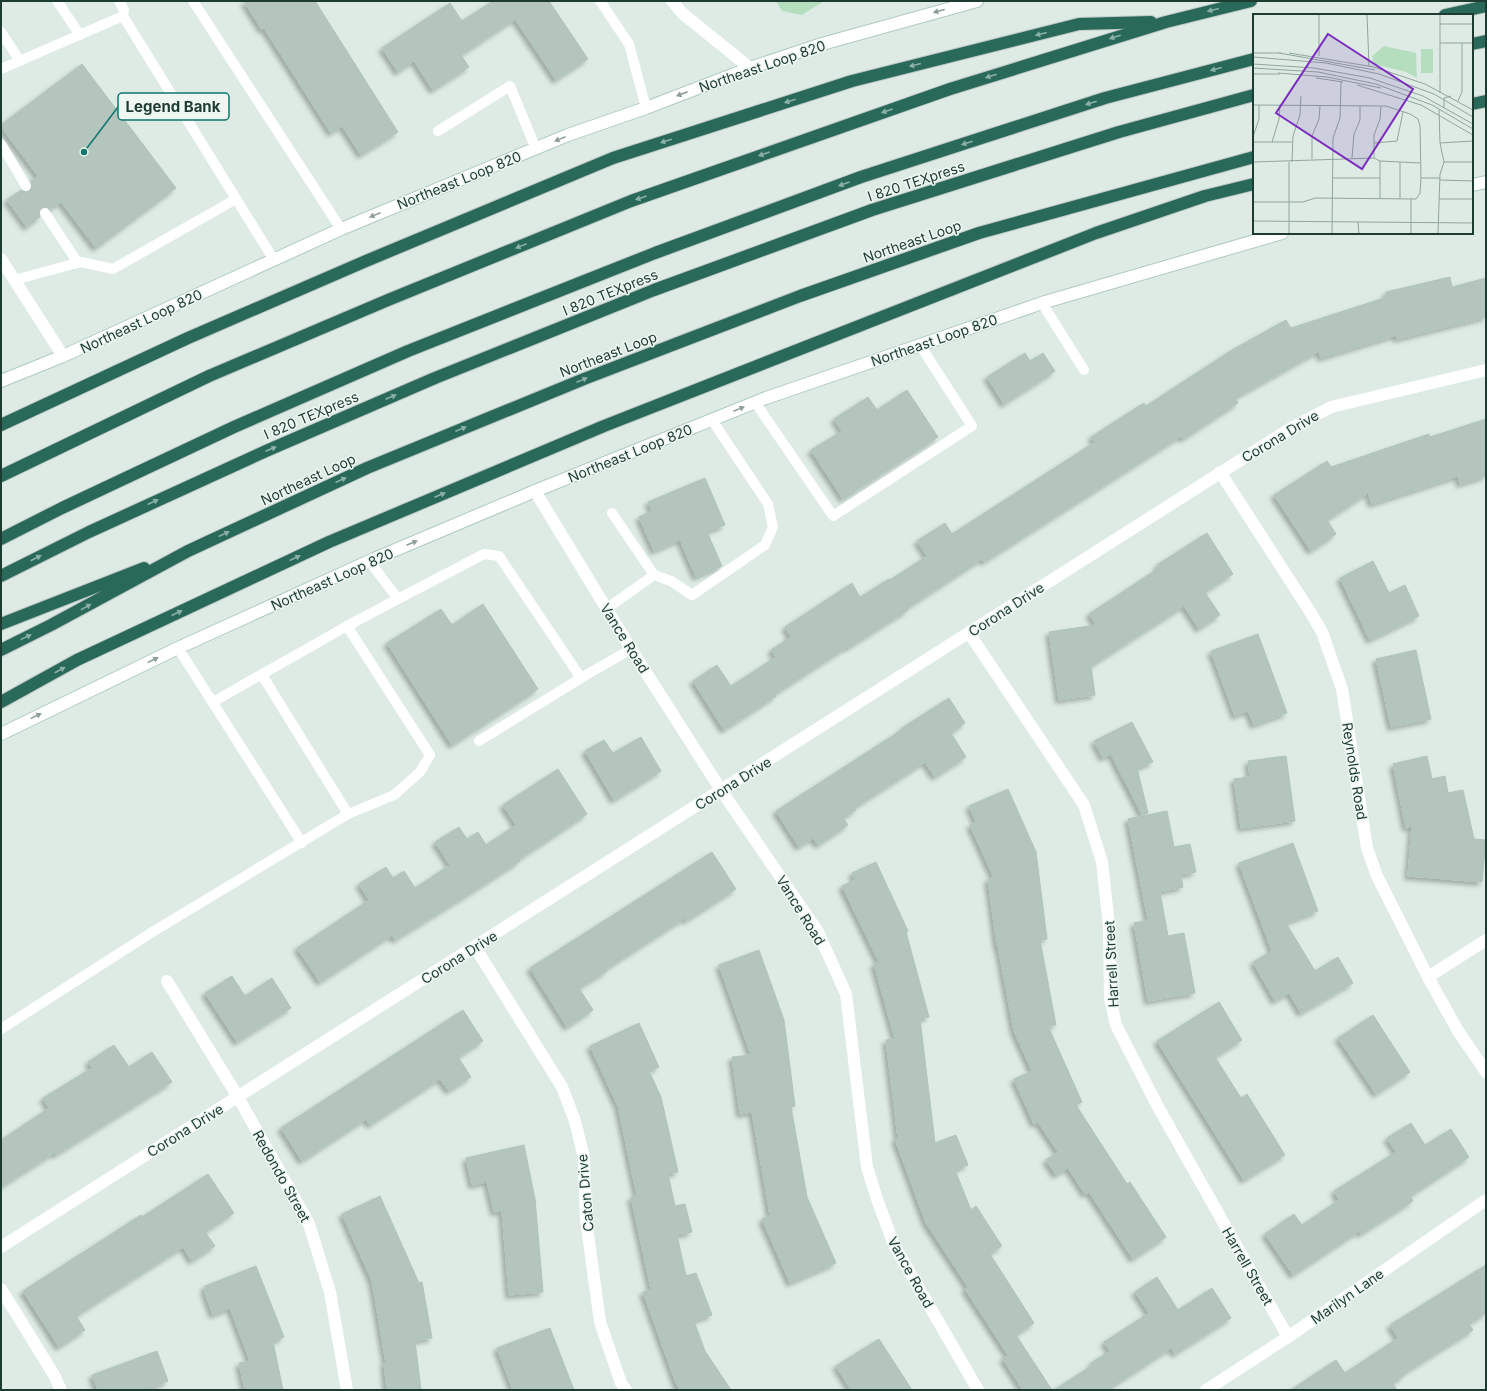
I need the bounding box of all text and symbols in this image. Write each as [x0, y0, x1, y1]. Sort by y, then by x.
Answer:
one-way arrow [1207, 8, 1219, 14]
one-way arrow [933, 9, 945, 15]
inset map [1253, 14, 1473, 234]
one-way arrow [1035, 31, 1047, 37]
one-way arrow [1109, 35, 1121, 41]
street label: Northeast Loop 820 [697, 36, 827, 96]
one-way arrow [909, 63, 921, 69]
one-way arrow [1210, 66, 1222, 72]
one-way arrow [985, 73, 997, 79]
one-way arrow [676, 91, 688, 97]
callout: Legend Bank [118, 93, 229, 120]
text: Legend Bank [126, 97, 221, 116]
one-way arrow [784, 98, 796, 104]
one-way arrow [1084, 100, 1096, 106]
one-way arrow [880, 109, 892, 115]
one-way arrow [554, 136, 566, 142]
one-way arrow [660, 138, 672, 144]
one-way arrow [961, 140, 973, 146]
street label: Northeast Loop 820 [394, 147, 524, 213]
one-way arrow [757, 152, 769, 158]
street label: I 820 TEXpress [865, 157, 967, 205]
one-way arrow [837, 181, 849, 187]
one-way arrow [635, 195, 647, 201]
one-way arrow [370, 212, 381, 218]
street label: Northeast Loop [861, 216, 963, 266]
one-way arrow [515, 243, 526, 249]
street label: I 820 TEXpress [560, 265, 660, 319]
street label: Northeast Loop 820 [77, 285, 205, 357]
street label: Northeast Loop 820 [869, 310, 999, 370]
street label: Northeast Loop [557, 328, 659, 380]
one-way arrow [576, 377, 587, 383]
street label: I 820 TEXpress [261, 387, 361, 443]
one-way arrow [385, 394, 396, 400]
one-way arrow [734, 405, 746, 411]
street label: Corona Drive [1238, 406, 1322, 466]
street label: Northeast Loop 820 [565, 420, 695, 486]
one-way arrow [456, 426, 468, 432]
one-way arrow [266, 445, 278, 451]
street label: Northeast Loop [258, 450, 358, 508]
one-way arrow [336, 477, 347, 483]
one-way arrow [434, 492, 445, 498]
one-way arrow [147, 499, 159, 505]
one-way arrow [218, 531, 230, 537]
one-way arrow [407, 540, 419, 546]
street label: Northeast Loop 820 [268, 544, 396, 614]
one-way arrow [30, 555, 42, 562]
one-way arrow [289, 555, 300, 561]
street label: Corona Drive [965, 578, 1047, 640]
street label: Vance Road [597, 600, 653, 676]
one-way arrow [80, 603, 92, 610]
one-way arrow [171, 610, 183, 616]
one-way arrow [21, 634, 32, 640]
one-way arrow [148, 657, 159, 663]
one-way arrow [54, 666, 66, 673]
one-way arrow [30, 713, 42, 719]
street label: Reynolds Road [1339, 721, 1371, 821]
street label: Corona Drive [692, 753, 774, 813]
street label: Vance Road [773, 872, 829, 948]
street label: Harrell Street [1100, 920, 1122, 1008]
street label: Corona Drive [418, 927, 500, 987]
street label: Corona Drive [144, 1100, 226, 1160]
street label: Redondo Street [250, 1127, 315, 1225]
street label: Caton Drive [573, 1153, 597, 1233]
street label: Harrell Street [1219, 1224, 1277, 1308]
street label: Vance Road [884, 1233, 938, 1311]
street label: Marilyn Lane [1307, 1265, 1387, 1327]

